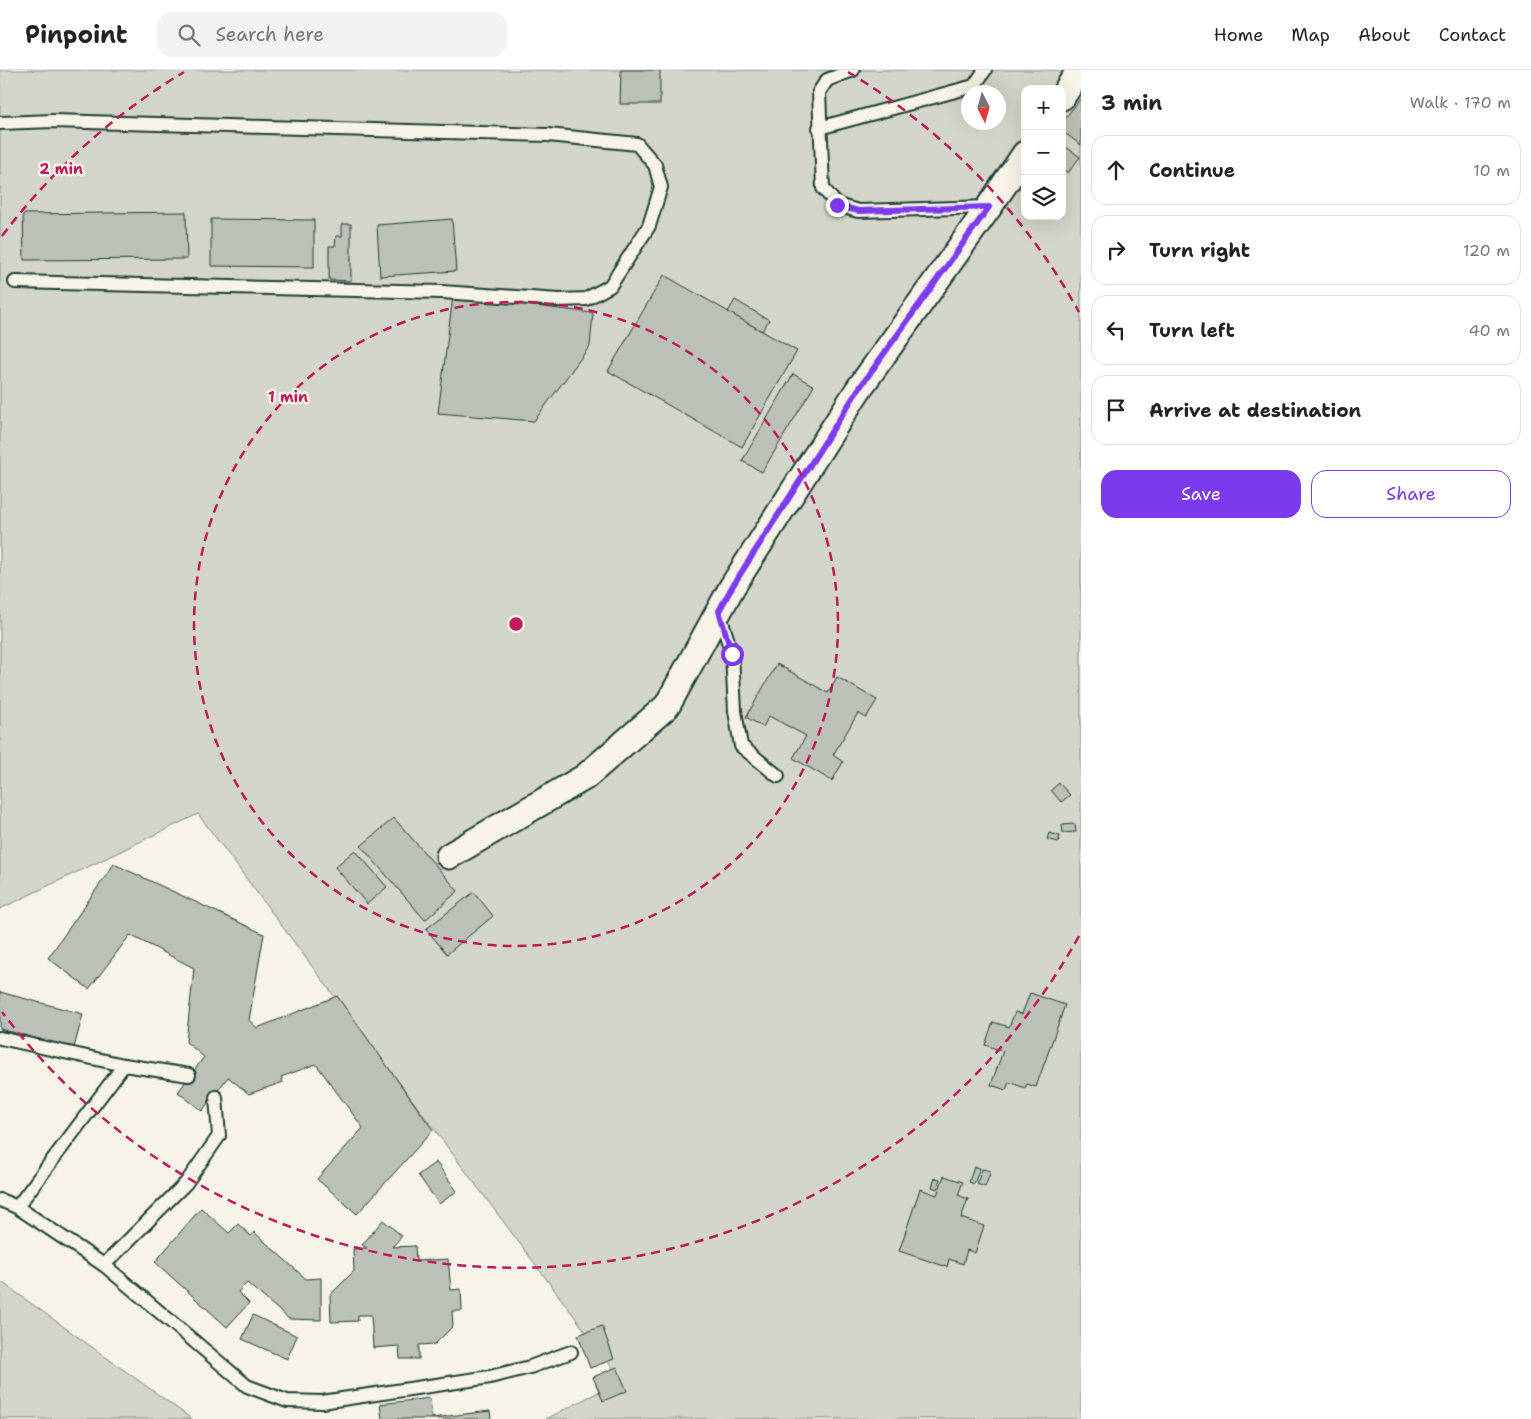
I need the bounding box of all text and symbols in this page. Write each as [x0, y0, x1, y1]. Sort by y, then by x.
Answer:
search box [157, 12, 507, 57]
text: Pinpoint [25, 19, 127, 51]
icon: search [175, 21, 203, 49]
text: Search here [215, 22, 324, 47]
text: Home [1214, 23, 1263, 47]
text: Map [1291, 23, 1330, 47]
text: About [1358, 23, 1411, 47]
text: Contact [1439, 23, 1506, 47]
north arrow [961, 85, 1006, 130]
map controls [1021, 85, 1066, 220]
button: + [1021, 85, 1066, 130]
text: 3 min [1101, 89, 1162, 117]
text: Walk · 170 m [1410, 92, 1511, 113]
button: − [1021, 130, 1066, 175]
icon: ahead [1102, 156, 1130, 184]
text: Continue [1149, 158, 1235, 183]
text: 2 min [39, 159, 83, 179]
text: 10 m [1473, 160, 1510, 181]
button: layers [1021, 175, 1066, 220]
route end [826, 194, 849, 217]
icon: right [1102, 236, 1130, 264]
text: Turn right [1149, 238, 1250, 263]
text: 120 m [1463, 240, 1510, 261]
icon: left [1102, 316, 1130, 344]
text: Turn left [1149, 318, 1235, 343]
text: 40 m [1468, 320, 1510, 341]
text: 1 min [268, 387, 308, 407]
icon: arrive [1102, 396, 1130, 424]
text: Arrive at destination [1149, 398, 1361, 423]
button: Save [1101, 470, 1301, 518]
button: Share [1311, 470, 1511, 518]
centre of rings [507, 615, 525, 633]
route start [721, 643, 744, 666]

